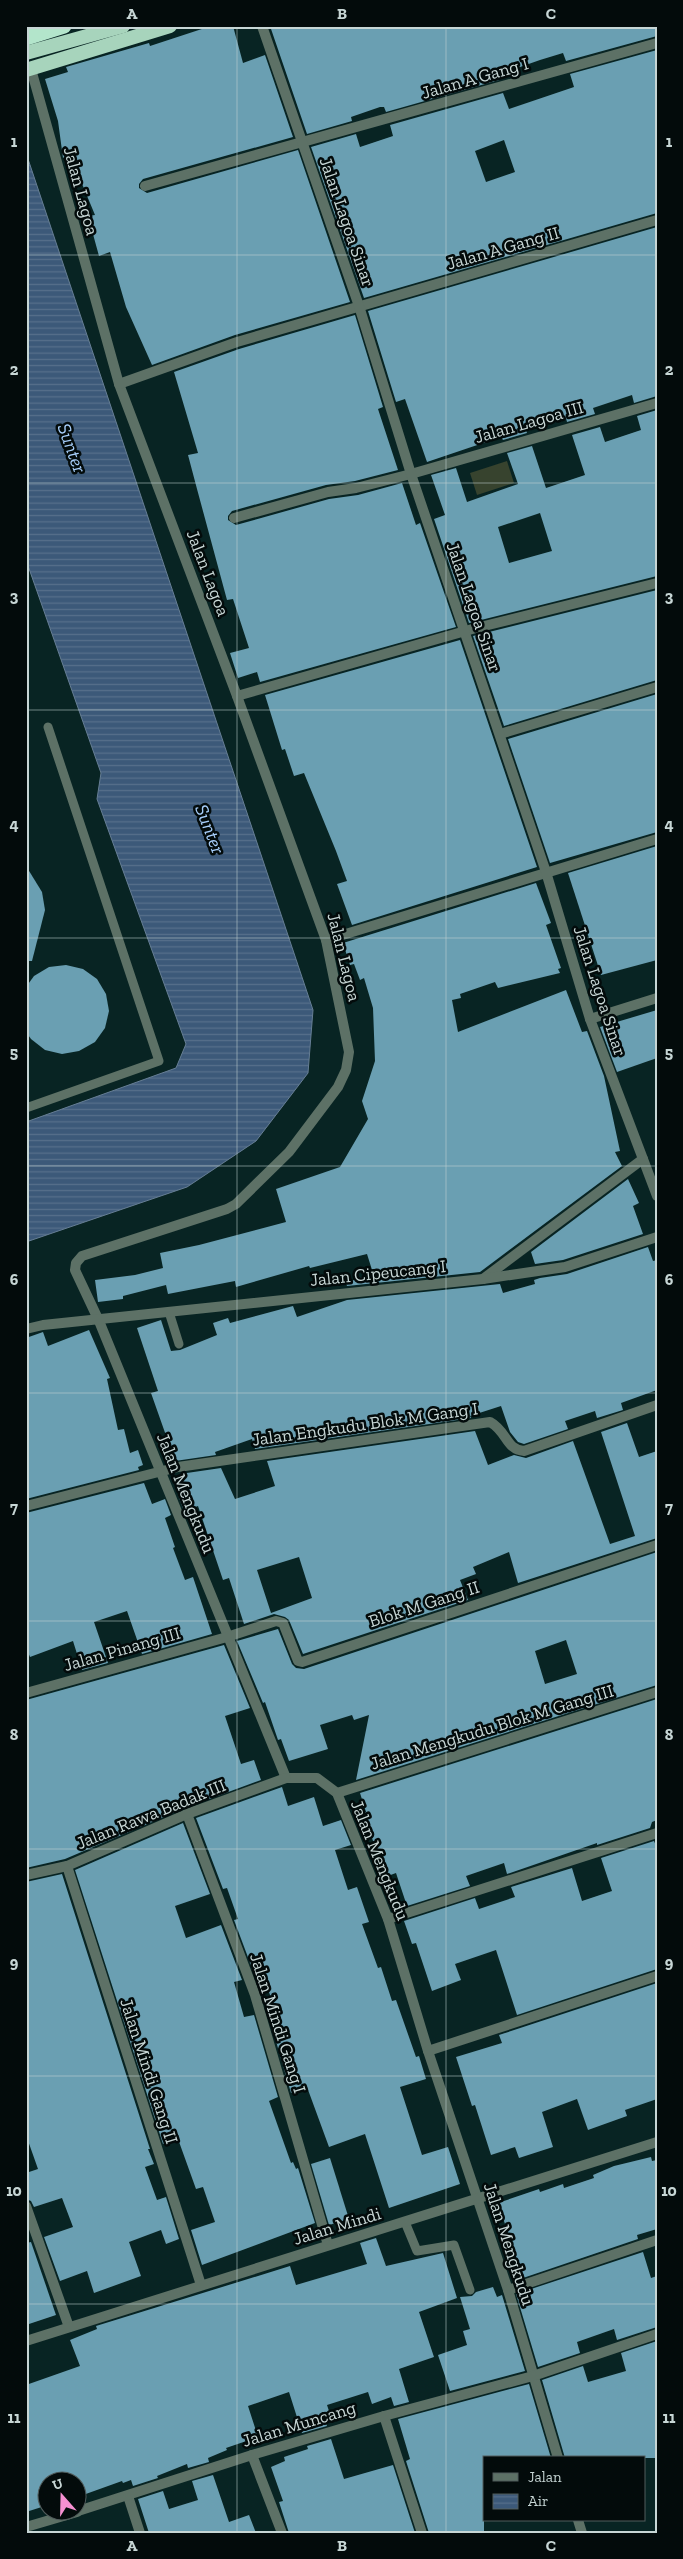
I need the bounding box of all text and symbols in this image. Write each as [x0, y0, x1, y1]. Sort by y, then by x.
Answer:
text: A [127, 4, 138, 23]
text: B [337, 4, 347, 23]
text: C [546, 4, 556, 23]
street label: Jalan A Gang I [419, 52, 531, 104]
text: 1 [11, 132, 18, 151]
text: 1 [666, 132, 673, 151]
street label: Jalan Lagoa [59, 144, 103, 238]
street label: Jalan Lagoa Sinar [314, 154, 380, 290]
street label: Jalan A Gang II [444, 221, 562, 275]
text: 2 [10, 360, 19, 379]
text: 2 [665, 360, 674, 379]
street label: Jalan Lagoa III [472, 396, 586, 448]
water label: Sunter [52, 420, 92, 476]
street label: Jalan Lagoa [181, 527, 235, 620]
street label: Jalan Lagoa Sinar [441, 539, 507, 675]
text: 3 [10, 587, 19, 606]
text: 3 [665, 587, 674, 606]
water label: Sunter [190, 801, 230, 857]
text: 4 [9, 815, 19, 834]
text: 4 [664, 815, 674, 834]
street label: Jalan Lagoa [322, 910, 366, 1004]
street label: Jalan Lagoa Sinar [569, 923, 631, 1059]
text: 5 [10, 1043, 18, 1062]
text: 5 [665, 1043, 673, 1062]
street label: Jalan Cipeucang I [309, 1255, 447, 1291]
text: 6 [10, 1270, 19, 1289]
text: 6 [665, 1270, 674, 1289]
street label: Jalan Engkudu Blok M Gang I [251, 1397, 480, 1451]
street label: Jalan Mengkudu [152, 1430, 220, 1556]
text: 7 [10, 1498, 18, 1517]
text: 7 [665, 1498, 673, 1517]
street label: Blok M Gang II [366, 1576, 482, 1632]
street label: Jalan Pinang III [61, 1622, 183, 1676]
street label: Jalan Mengkudu Blok M Gang III [368, 1679, 616, 1774]
text: 8 [10, 1725, 19, 1744]
text: 8 [665, 1725, 674, 1744]
street label: Jalan Rawa Badak III [73, 1774, 229, 1854]
street label: Jalan Mengkudu [346, 1797, 414, 1923]
street label: Jalan Mindi Gang I [245, 1950, 311, 2096]
text: 9 [10, 1953, 19, 1972]
text: 9 [665, 1953, 674, 1972]
street label: Jalan Mindi Gang II [115, 1996, 183, 2147]
street label: Jalan Mengkudu [479, 2180, 539, 2308]
text: 10 [6, 2181, 22, 2200]
text: 10 [661, 2181, 677, 2200]
street label: Jalan Mindi [291, 2202, 383, 2250]
street label: Jalan Muncang [240, 2396, 358, 2452]
text: 11 [8, 2408, 21, 2427]
text: 11 [663, 2408, 676, 2427]
legend [483, 2456, 646, 2522]
text: Jalan [528, 2468, 562, 2486]
north arrow [38, 2472, 88, 2522]
text: U [50, 2475, 65, 2494]
text: Air [528, 2492, 548, 2510]
text: A [127, 2536, 138, 2555]
text: B [337, 2536, 347, 2555]
text: C [546, 2536, 556, 2555]

